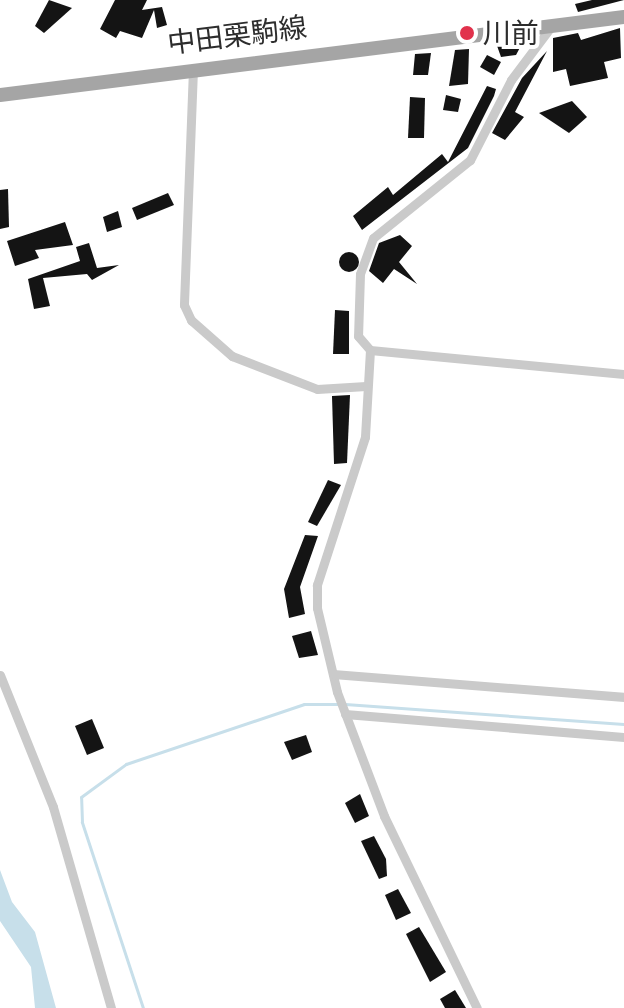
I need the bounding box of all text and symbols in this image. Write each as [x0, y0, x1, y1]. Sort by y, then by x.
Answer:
street label: 中田栗駒線 [165, 10, 309, 60]
place label: 川前 [483, 16, 539, 50]
marker: 川前 [458, 24, 476, 42]

